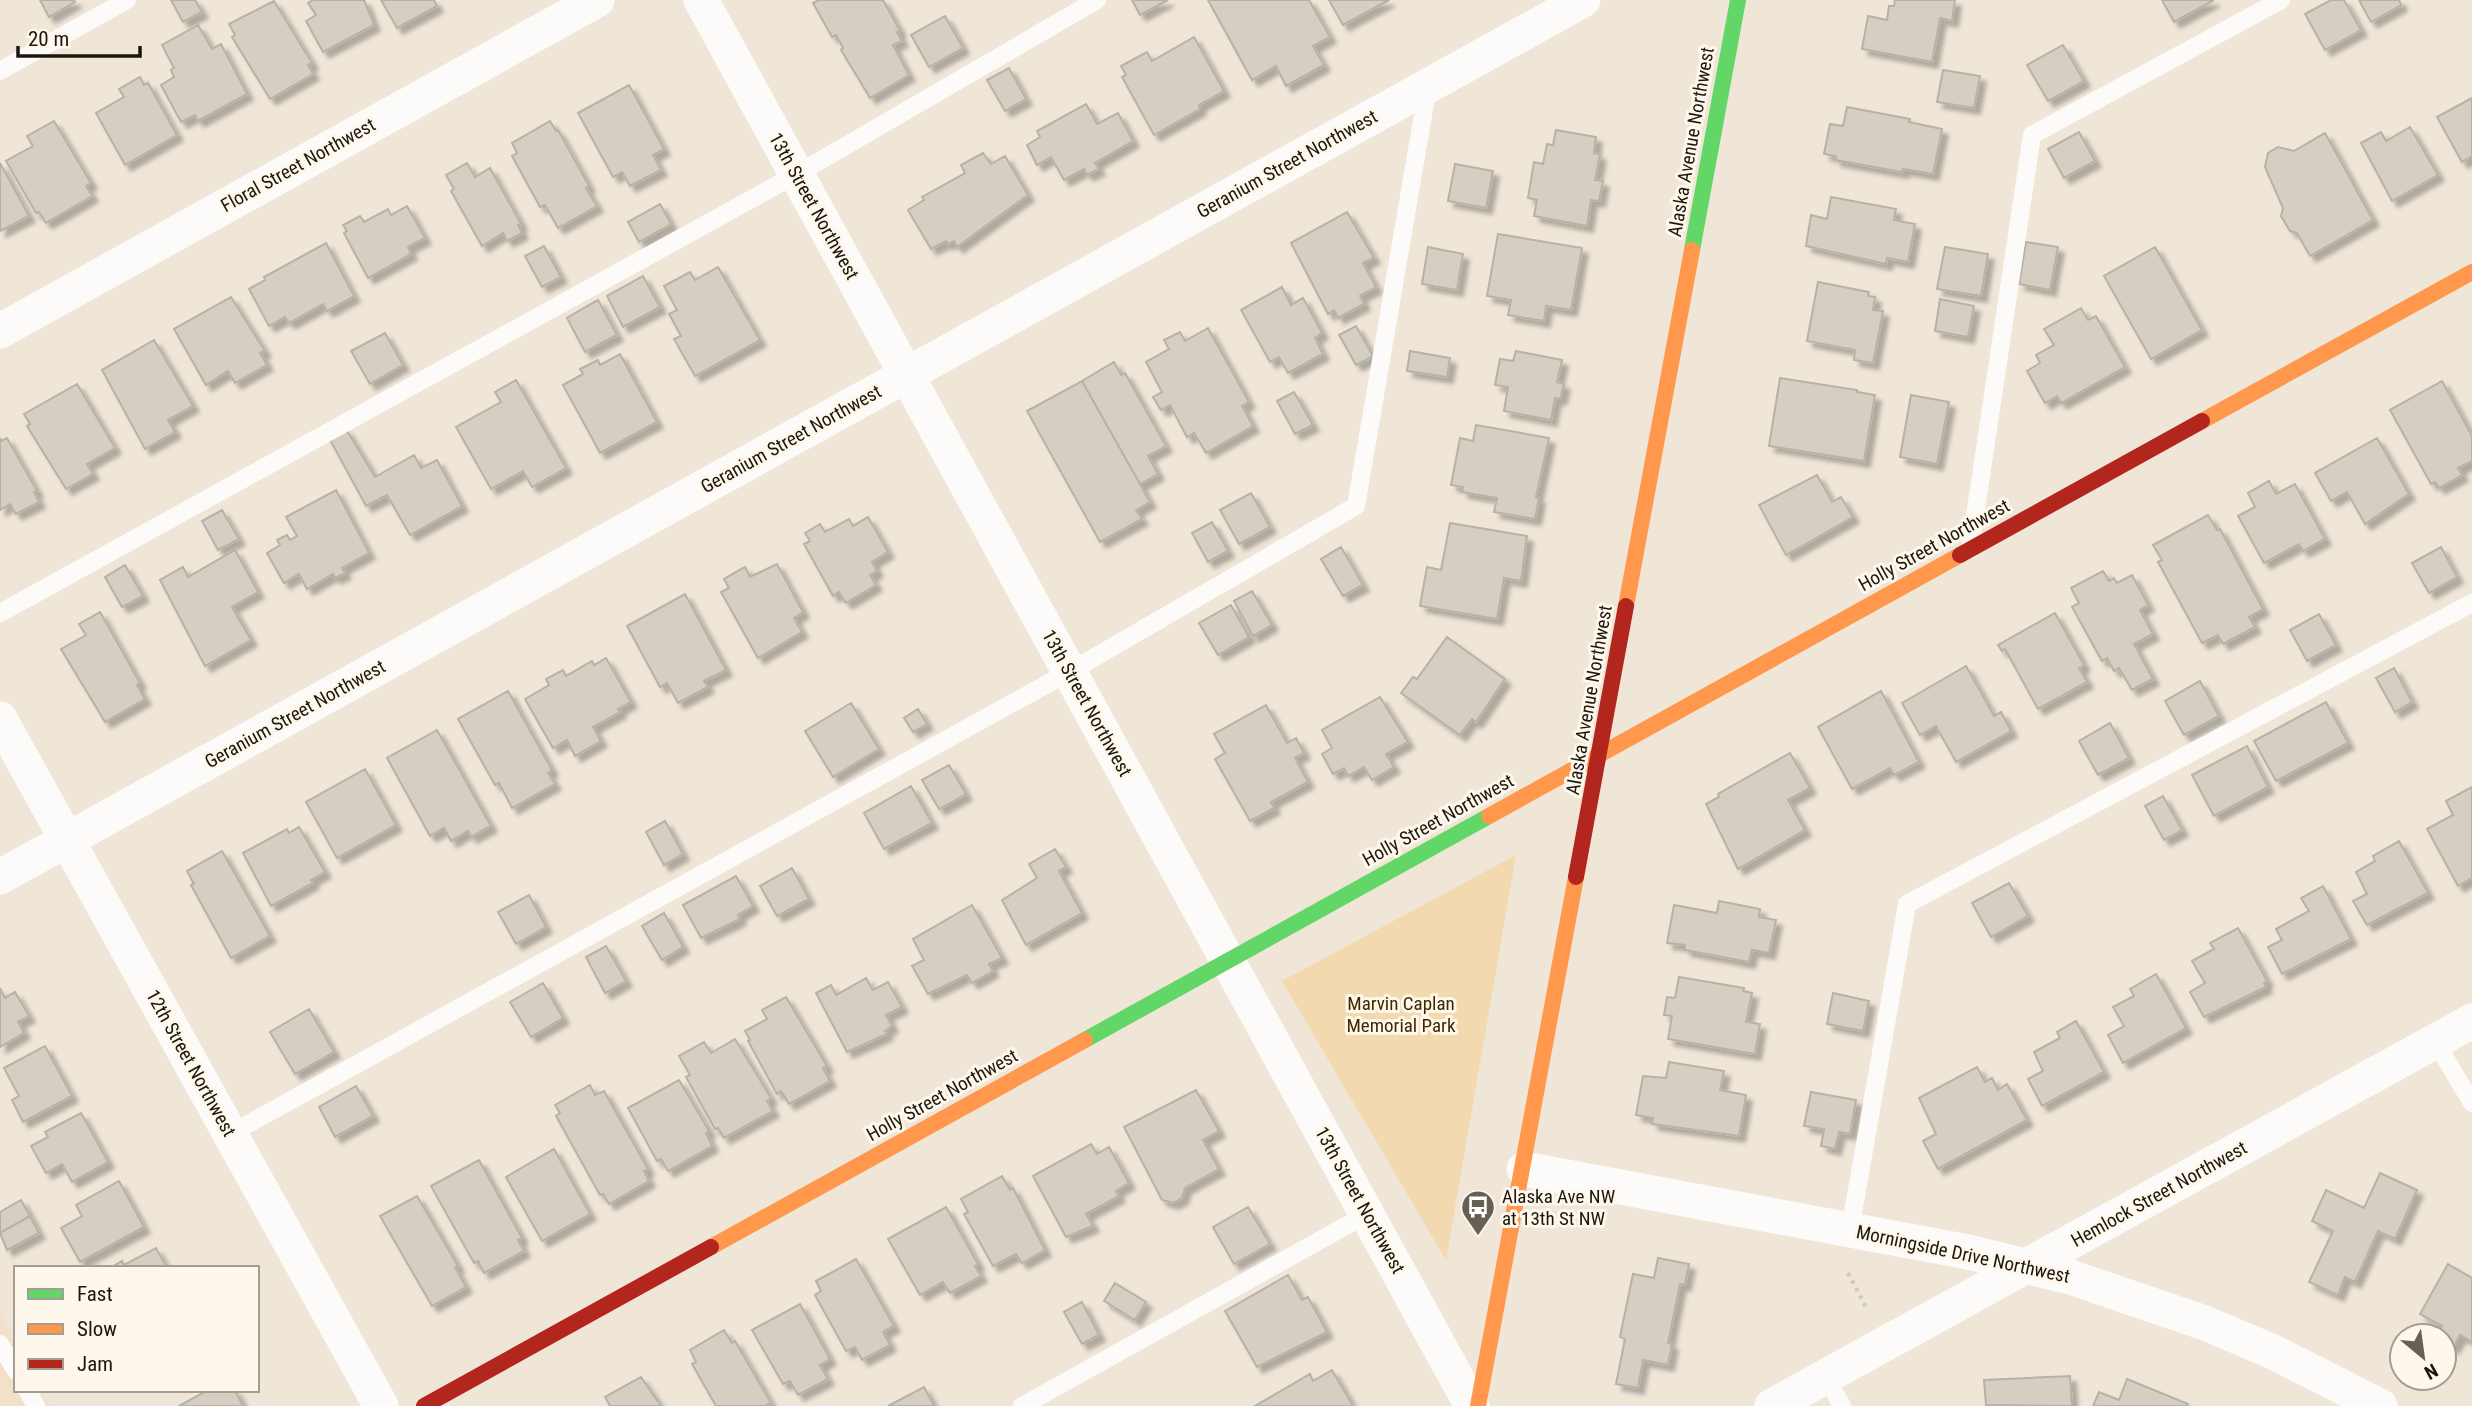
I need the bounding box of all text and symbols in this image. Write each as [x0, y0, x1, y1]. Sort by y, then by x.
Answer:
scale bar [18, 14, 140, 58]
text: 20 m [28, 27, 69, 51]
street label: Alaska Avenue Northwest [1663, 45, 1719, 239]
street label: Geranium Street Northwest [1193, 105, 1381, 223]
street label: Floral Street Northwest [217, 113, 379, 217]
street label: 13th Street Northwest [764, 128, 864, 284]
street label: Geranium Street Northwest [697, 380, 885, 498]
street label: Holly Street Northwest [1854, 494, 2014, 596]
street label: Alaska Avenue Northwest [1561, 603, 1617, 797]
street label: 13th Street Northwest [1037, 625, 1137, 781]
street label: Geranium Street Northwest [201, 655, 389, 773]
street label: Holly Street Northwest [1358, 769, 1518, 871]
street label: 12th Street Northwest [141, 985, 241, 1141]
park label: Marvin Caplan Memorial Park [1347, 992, 1456, 1037]
street label: Holly Street Northwest [862, 1044, 1022, 1146]
street label: 13th Street Northwest [1310, 1122, 1410, 1278]
street label: Hemlock Street Northwest [2067, 1136, 2251, 1252]
place label: Alaska Ave NW at 13th St NW [1502, 1185, 1615, 1230]
bus stop icon: Alaska Ave NW at 13th St NW [1459, 1188, 1497, 1237]
street label: Morningside Drive Northwest [1854, 1220, 2072, 1288]
legend [14, 1266, 259, 1392]
text: Fast [77, 1282, 113, 1306]
text: Slow [77, 1317, 117, 1341]
north arrow [2388, 1322, 2458, 1392]
text: Jam [77, 1352, 113, 1376]
text: N [2420, 1359, 2442, 1384]

